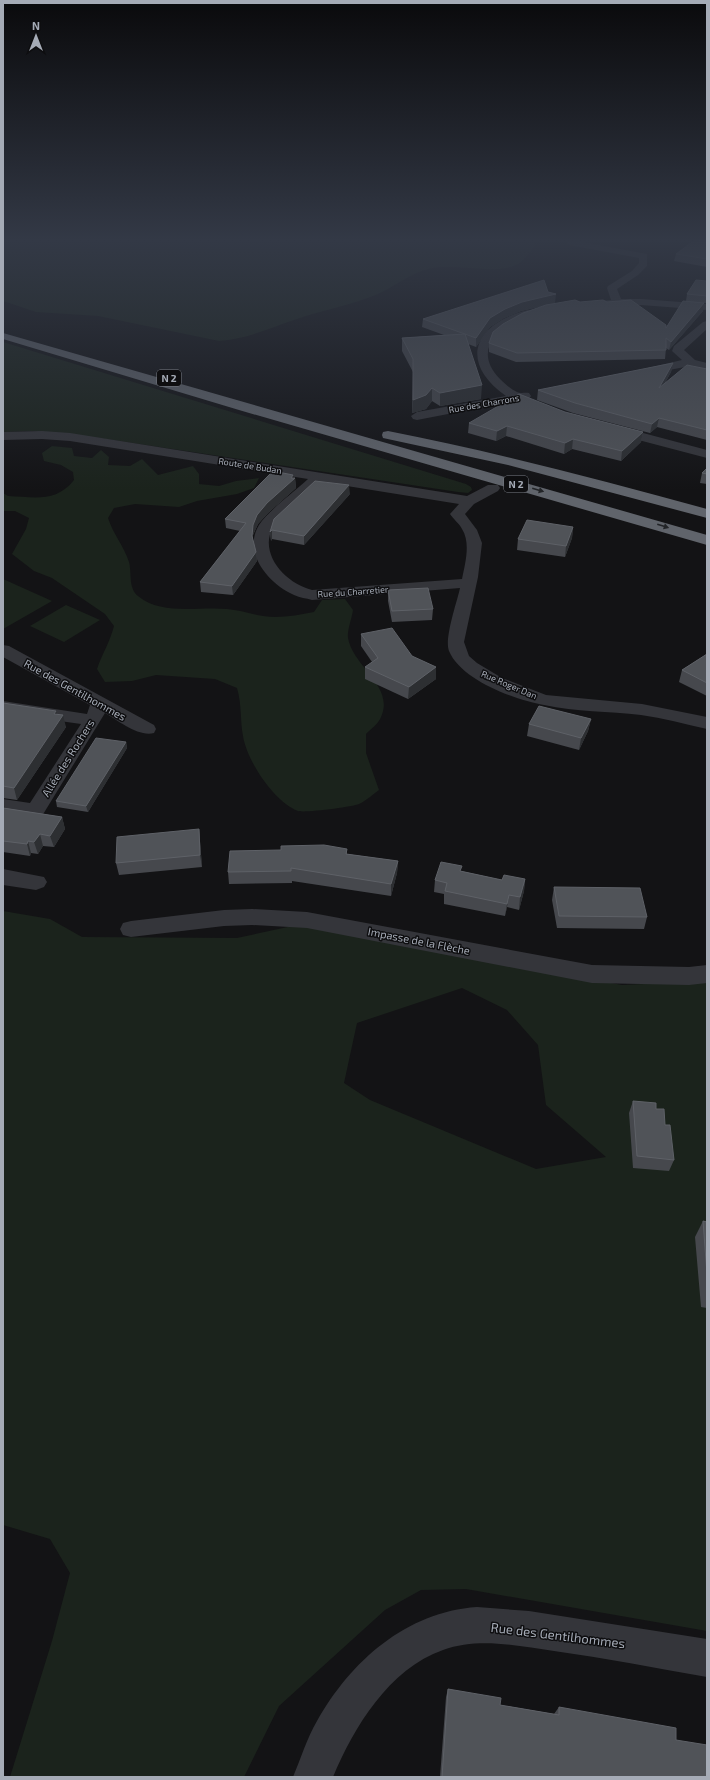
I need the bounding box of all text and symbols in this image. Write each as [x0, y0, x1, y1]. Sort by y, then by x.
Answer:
north arrow [16, 16, 56, 56]
text: N [32, 19, 40, 32]
road number: N 2 [157, 370, 181, 386]
street label: Rue des Charrons [448, 392, 520, 415]
street label: Route de Budan [218, 455, 283, 476]
road number: N 2 [504, 476, 528, 492]
one-way arrow [532, 487, 544, 493]
one-way arrow [657, 523, 669, 529]
street label: Rue du Charretier [317, 584, 389, 599]
street label: Rue des Gentilhommes [22, 656, 129, 723]
street label: Rue Roger Dan [480, 668, 539, 701]
street label: Allée des Rochers [39, 716, 97, 799]
street label: Impasse de la Flèche [367, 924, 471, 957]
street label: Rue des Gentilhommes [490, 1619, 626, 1651]

